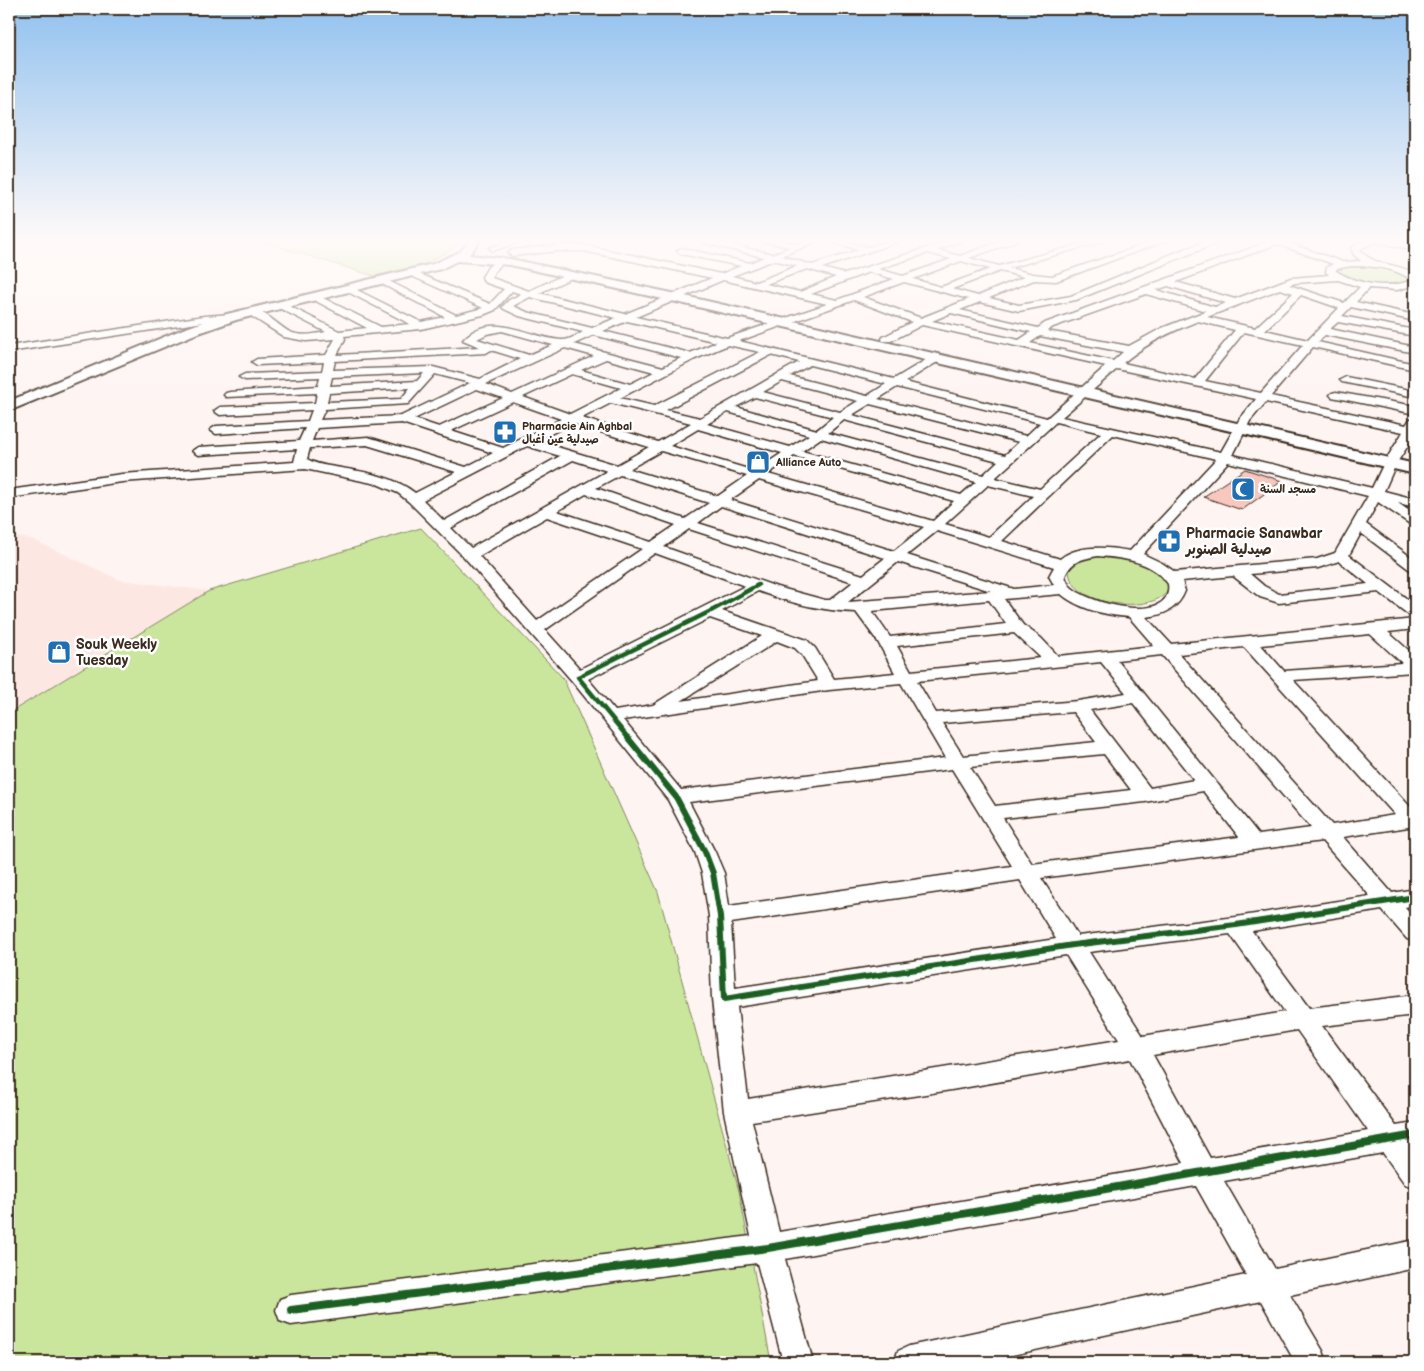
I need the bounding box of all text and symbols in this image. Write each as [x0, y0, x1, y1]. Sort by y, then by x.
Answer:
pharmacy icon: Pharmacie Ain Aghbal صيدلية عين أغبال [492, 419, 518, 445]
place label: Pharmacie Ain Aghbal صيدلية عين أغبال [522, 420, 632, 446]
shop icon: Alliance Auto [745, 449, 771, 475]
place label: Alliance Auto [775, 456, 841, 469]
mosque icon: مسجد السنة [1230, 476, 1256, 502]
place label: مسجد السنة [1260, 483, 1316, 496]
place label: Pharmacie Sanawbar صيدلية الصنوبر [1184, 525, 1323, 559]
pharmacy icon: Pharmacie Sanawbar صيدلية الصنوبر [1156, 528, 1182, 554]
place label: Souk Weekly Tuesday [76, 636, 158, 669]
shop icon: Souk Weekly Tuesday [46, 639, 72, 665]

